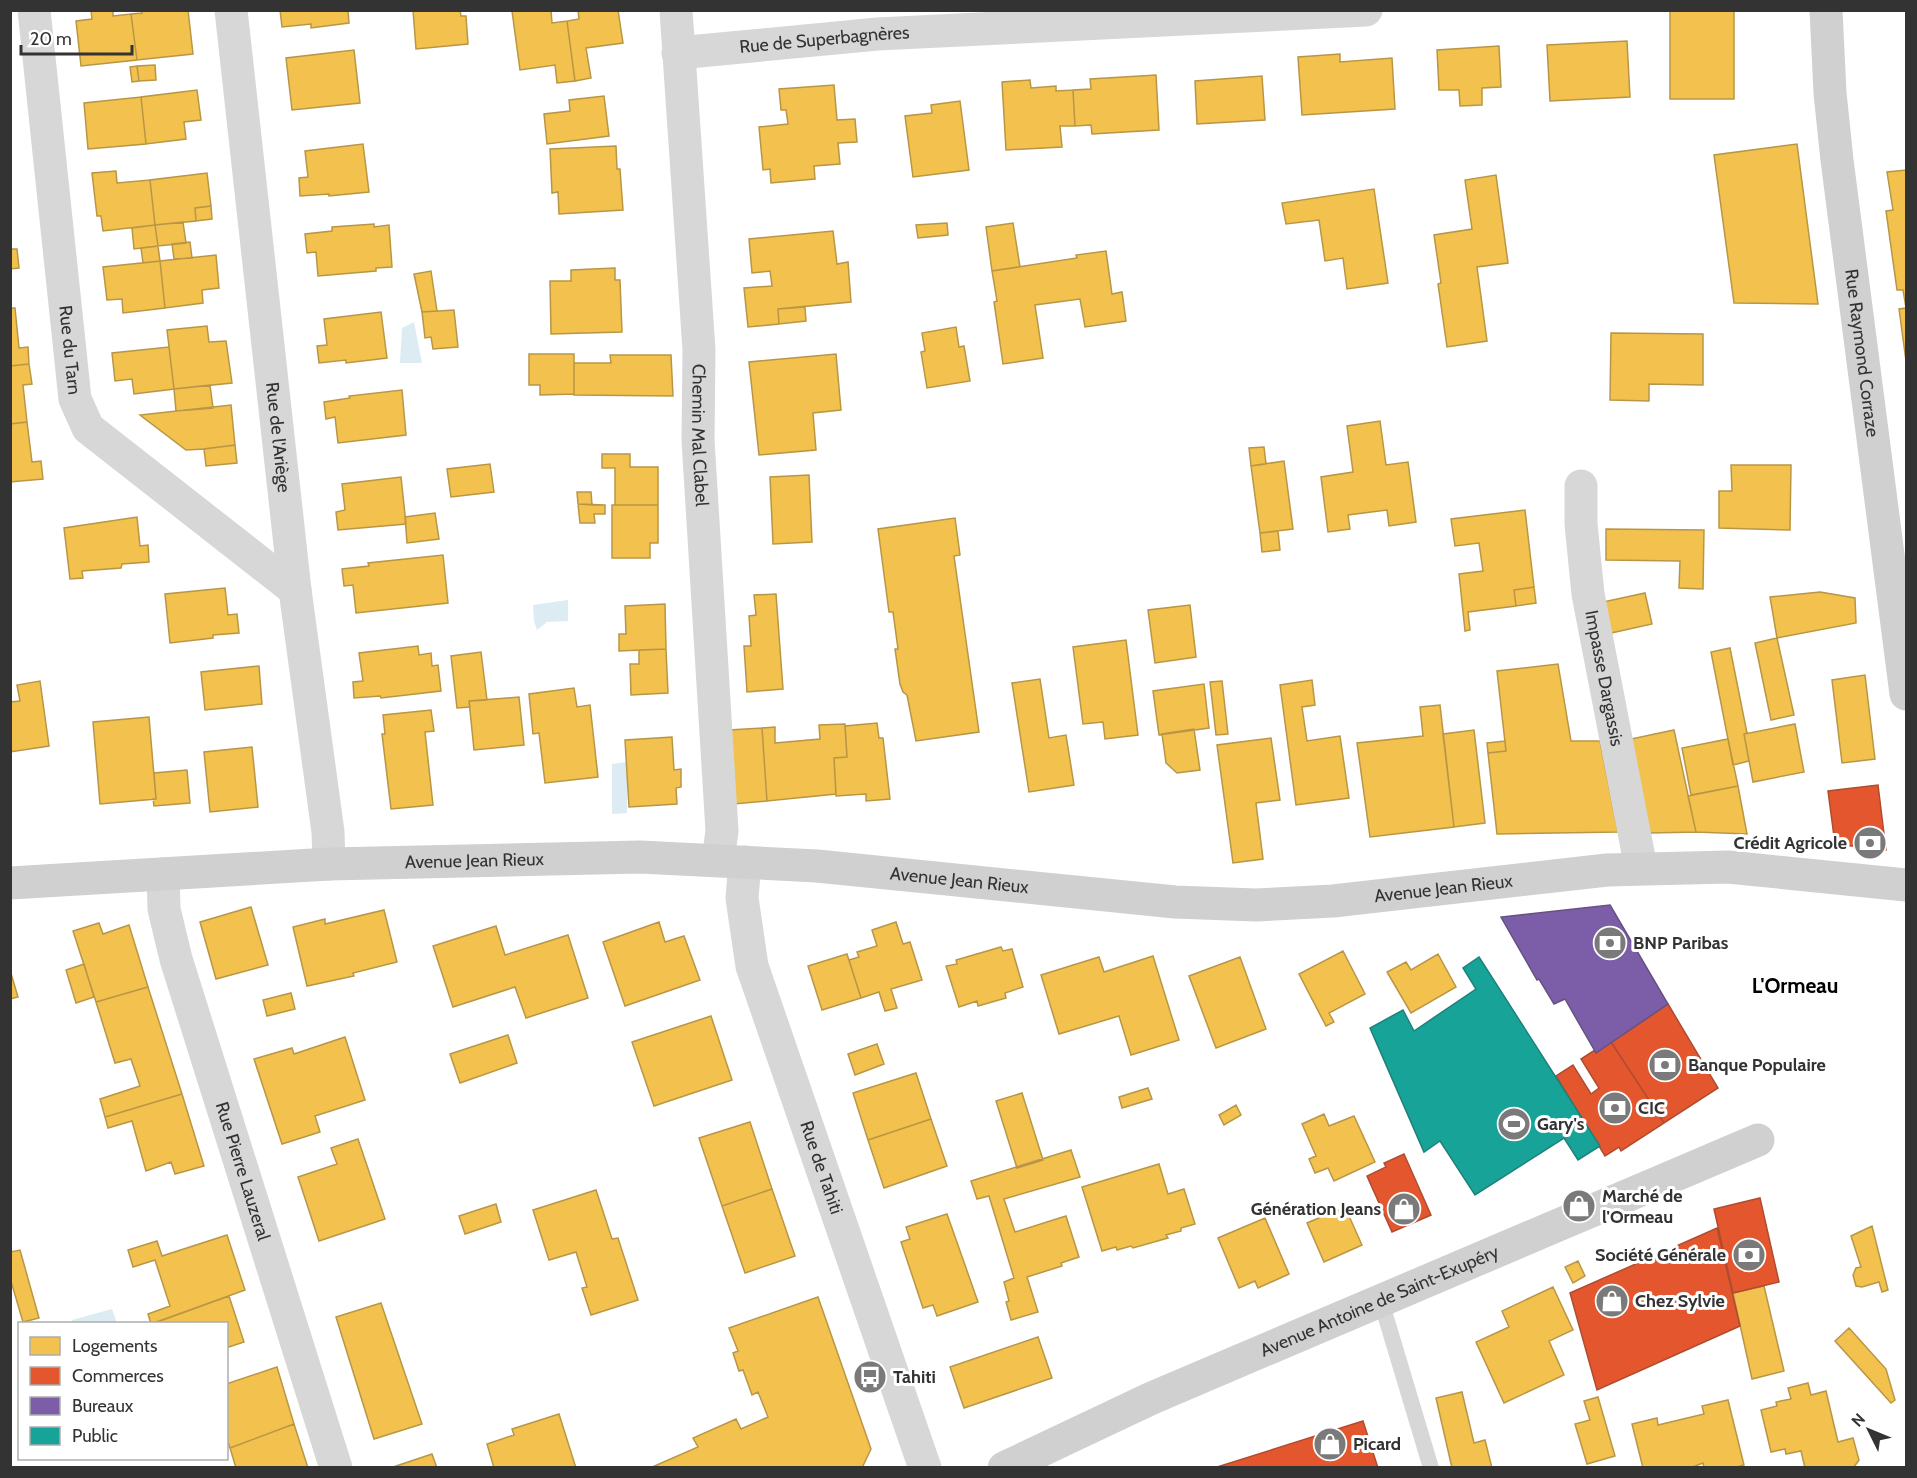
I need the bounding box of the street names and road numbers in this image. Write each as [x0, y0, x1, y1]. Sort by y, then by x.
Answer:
street label: Rue de Superbagnères [738, 21, 910, 58]
street label: Rue Raymond Corraze [1840, 267, 1884, 438]
street label: Rue du Tarn [54, 304, 85, 396]
street label: Chemin Mal Clabel [687, 364, 713, 508]
street label: Rue de l'Ariège [261, 381, 295, 494]
street label: Impasse Dargassis [1580, 608, 1628, 748]
street label: Avenue Jean Rieux [405, 848, 545, 873]
street label: Avenue Jean Rieux [889, 862, 1030, 898]
street label: Avenue Jean Rieux [1373, 870, 1514, 907]
street label: Rue Pierre Lauzeral [211, 1099, 275, 1244]
street label: Rue de Tahiti [795, 1118, 848, 1217]
street label: Avenue Antoine de Saint-Exupéry [1257, 1241, 1502, 1362]

